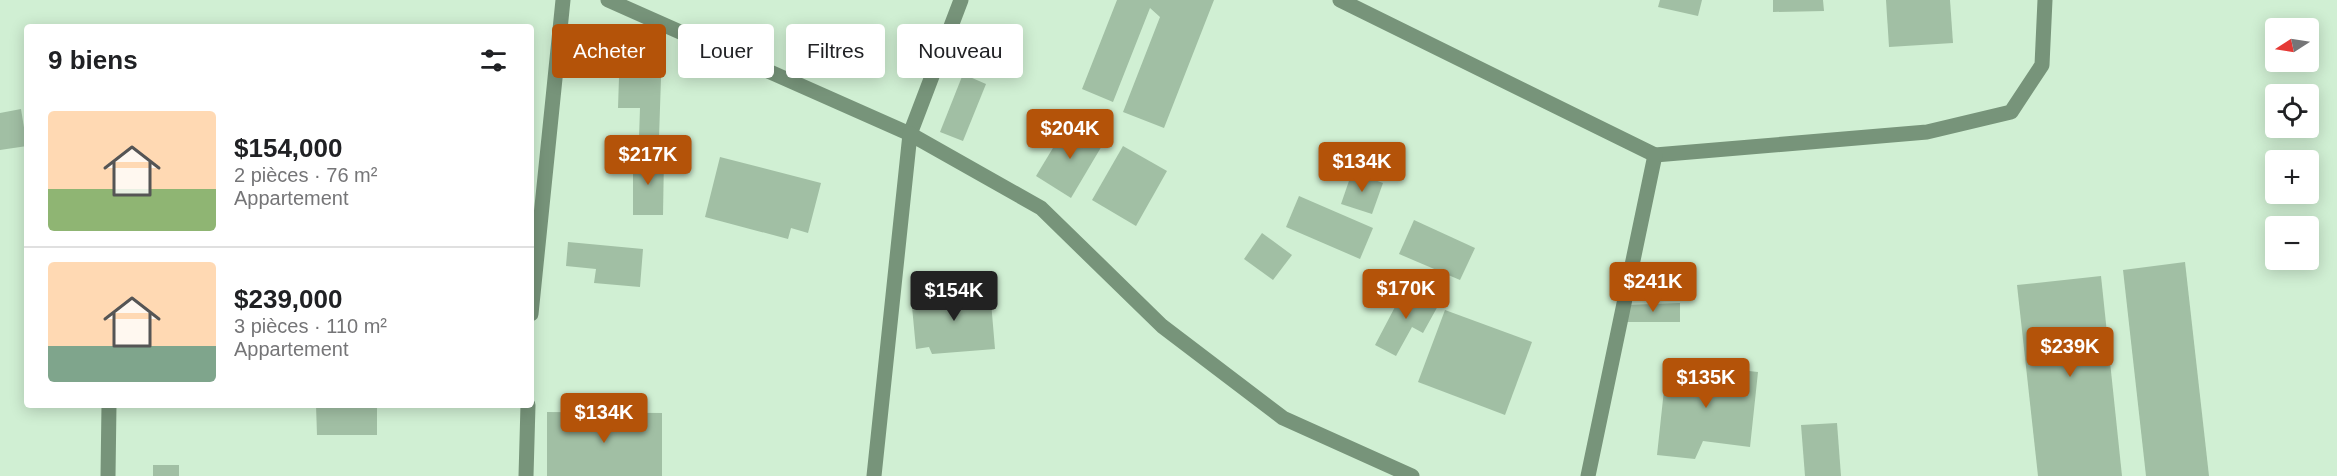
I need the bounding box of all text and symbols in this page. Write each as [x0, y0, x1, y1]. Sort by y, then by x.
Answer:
north arrow [2265, 18, 2319, 72]
map controls [2265, 18, 2319, 270]
chip: Acheter [552, 24, 666, 78]
chip: Louer [678, 24, 774, 78]
chip: Filtres [786, 24, 885, 78]
chip: Nouveau [897, 24, 1023, 78]
icon: filters [477, 44, 510, 77]
text: 9 biens [48, 45, 138, 75]
button: locate [2265, 84, 2319, 138]
pin: $204K [1028, 109, 1112, 160]
text: $204K [1041, 117, 1099, 139]
text: $154,000 [234, 133, 342, 163]
icon: home [96, 135, 168, 207]
pin: $217K [606, 135, 690, 186]
pin: $134K [1320, 142, 1404, 193]
text: $217K [619, 143, 677, 165]
text: $134K [1333, 150, 1391, 172]
button: + [2265, 150, 2319, 204]
text: 2 pièces · 76 m² [234, 164, 377, 186]
text: Appartement [234, 187, 349, 209]
button: − [2265, 216, 2319, 270]
pin: $241K [1611, 262, 1695, 313]
pin: $170K [1364, 269, 1448, 320]
text: $241K [1624, 270, 1682, 292]
pin: $154K [912, 271, 996, 322]
text: $170K [1377, 277, 1435, 299]
text: $154K [925, 279, 983, 301]
text: $239,000 [234, 284, 342, 314]
icon: home [96, 286, 168, 358]
text: 3 pièces · 110 m² [234, 315, 387, 337]
pin: $239K [2028, 327, 2112, 378]
text: $239K [2041, 335, 2099, 357]
text: Appartement [234, 338, 349, 360]
pin: $135K [1664, 358, 1748, 409]
text: $135K [1677, 366, 1735, 388]
pin: $134K [562, 393, 646, 444]
text: $134K [575, 401, 633, 423]

